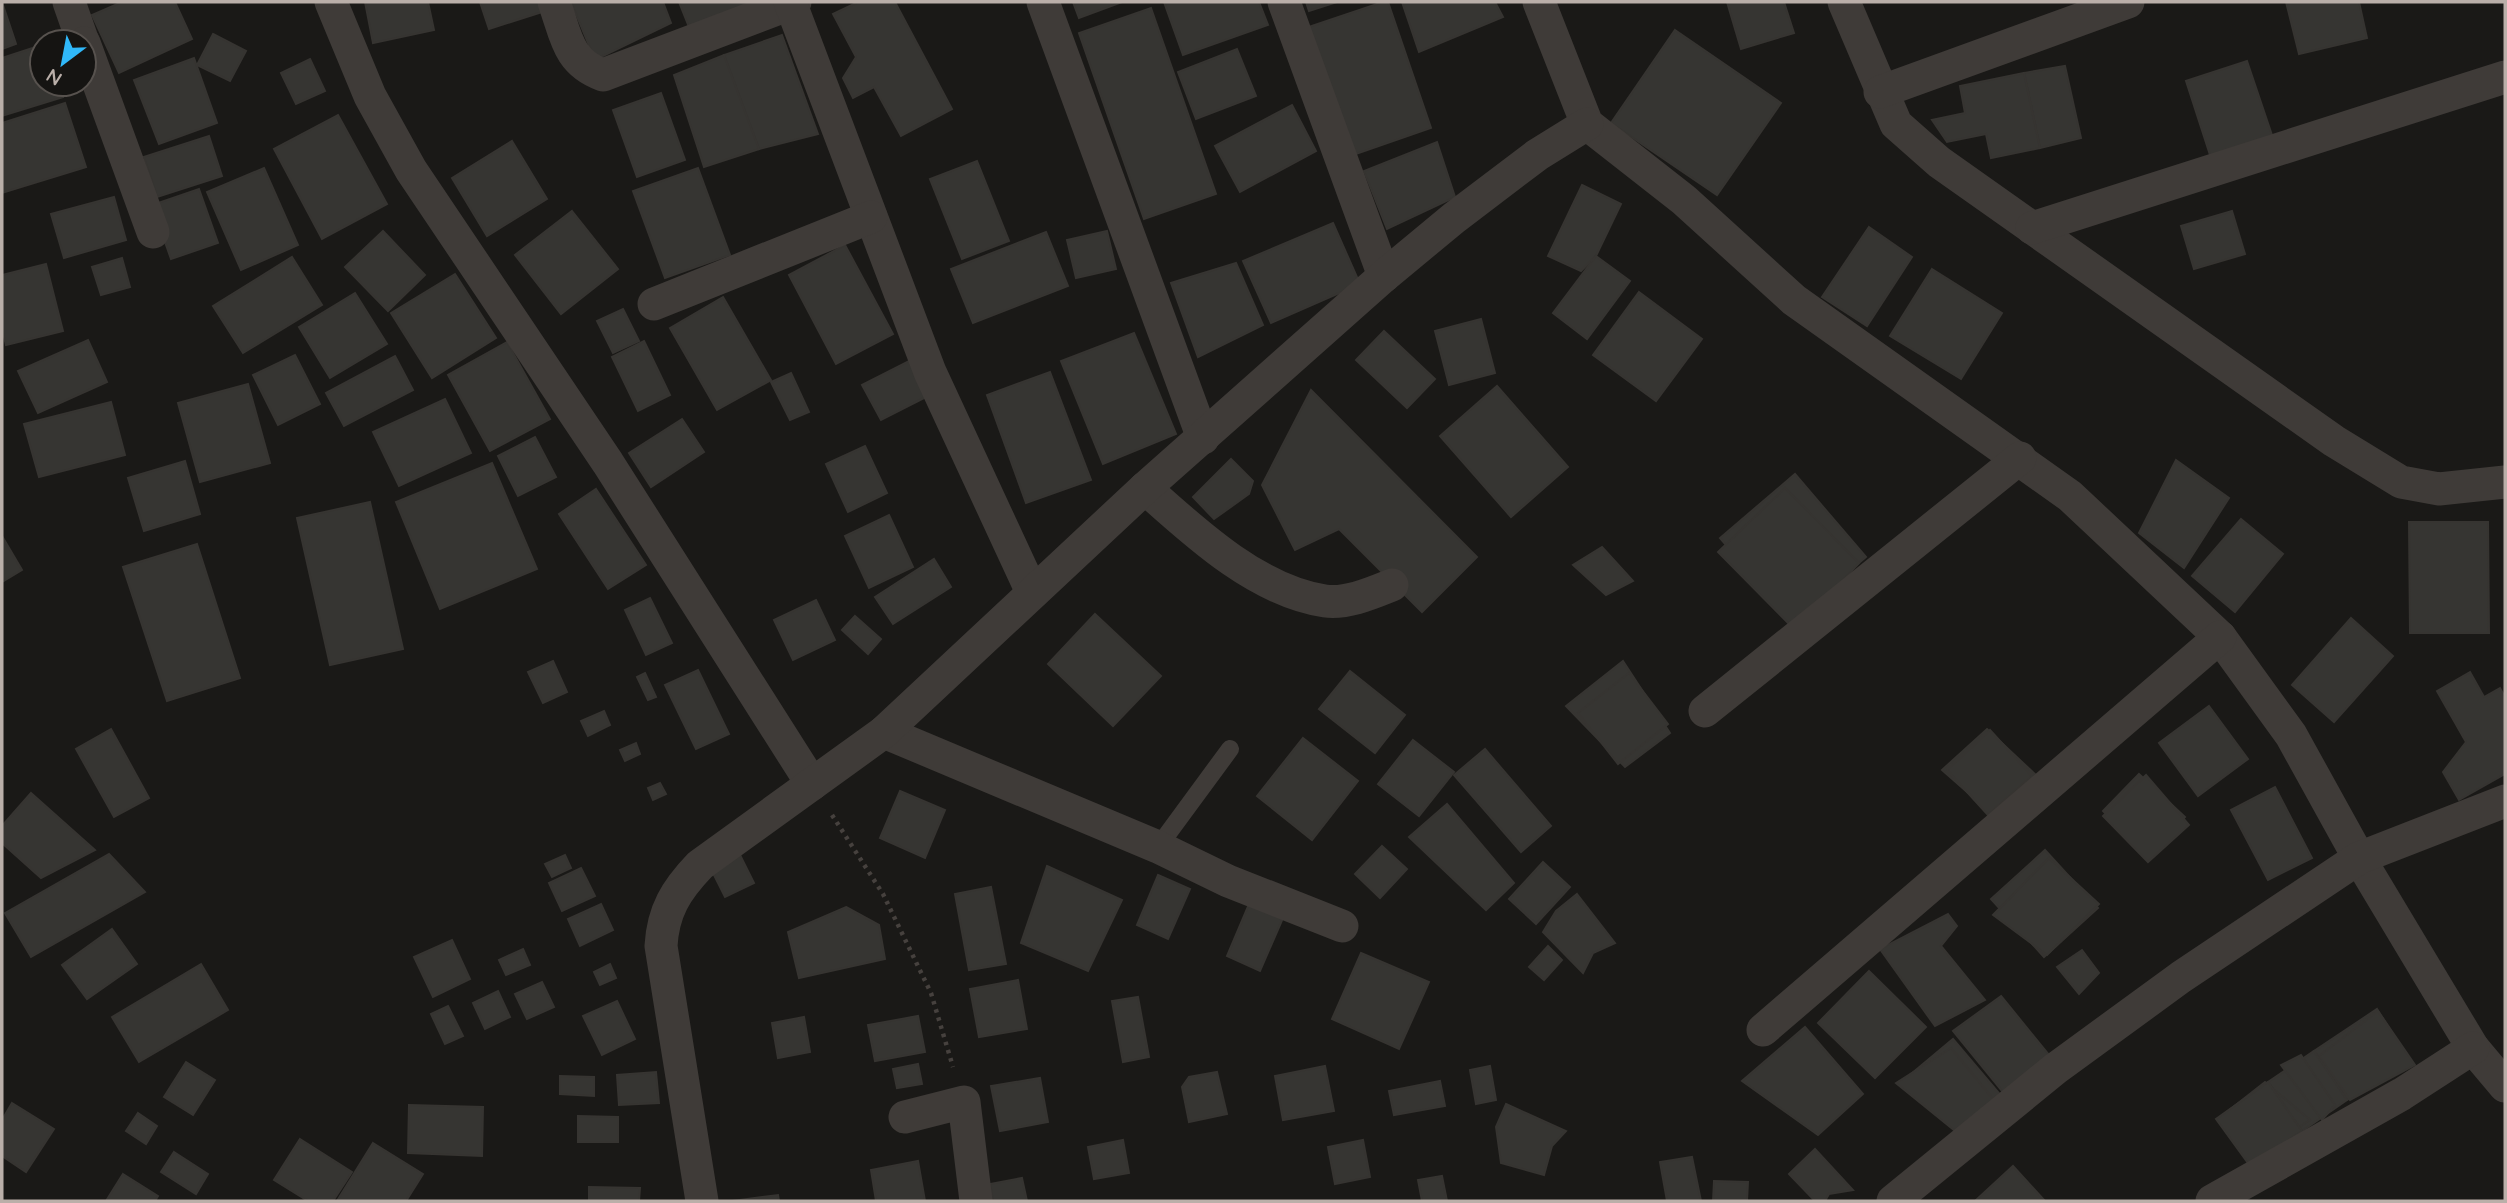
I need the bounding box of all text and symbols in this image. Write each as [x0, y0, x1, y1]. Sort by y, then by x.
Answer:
north arrow [28, 28, 98, 98]
text: N [42, 64, 66, 91]

